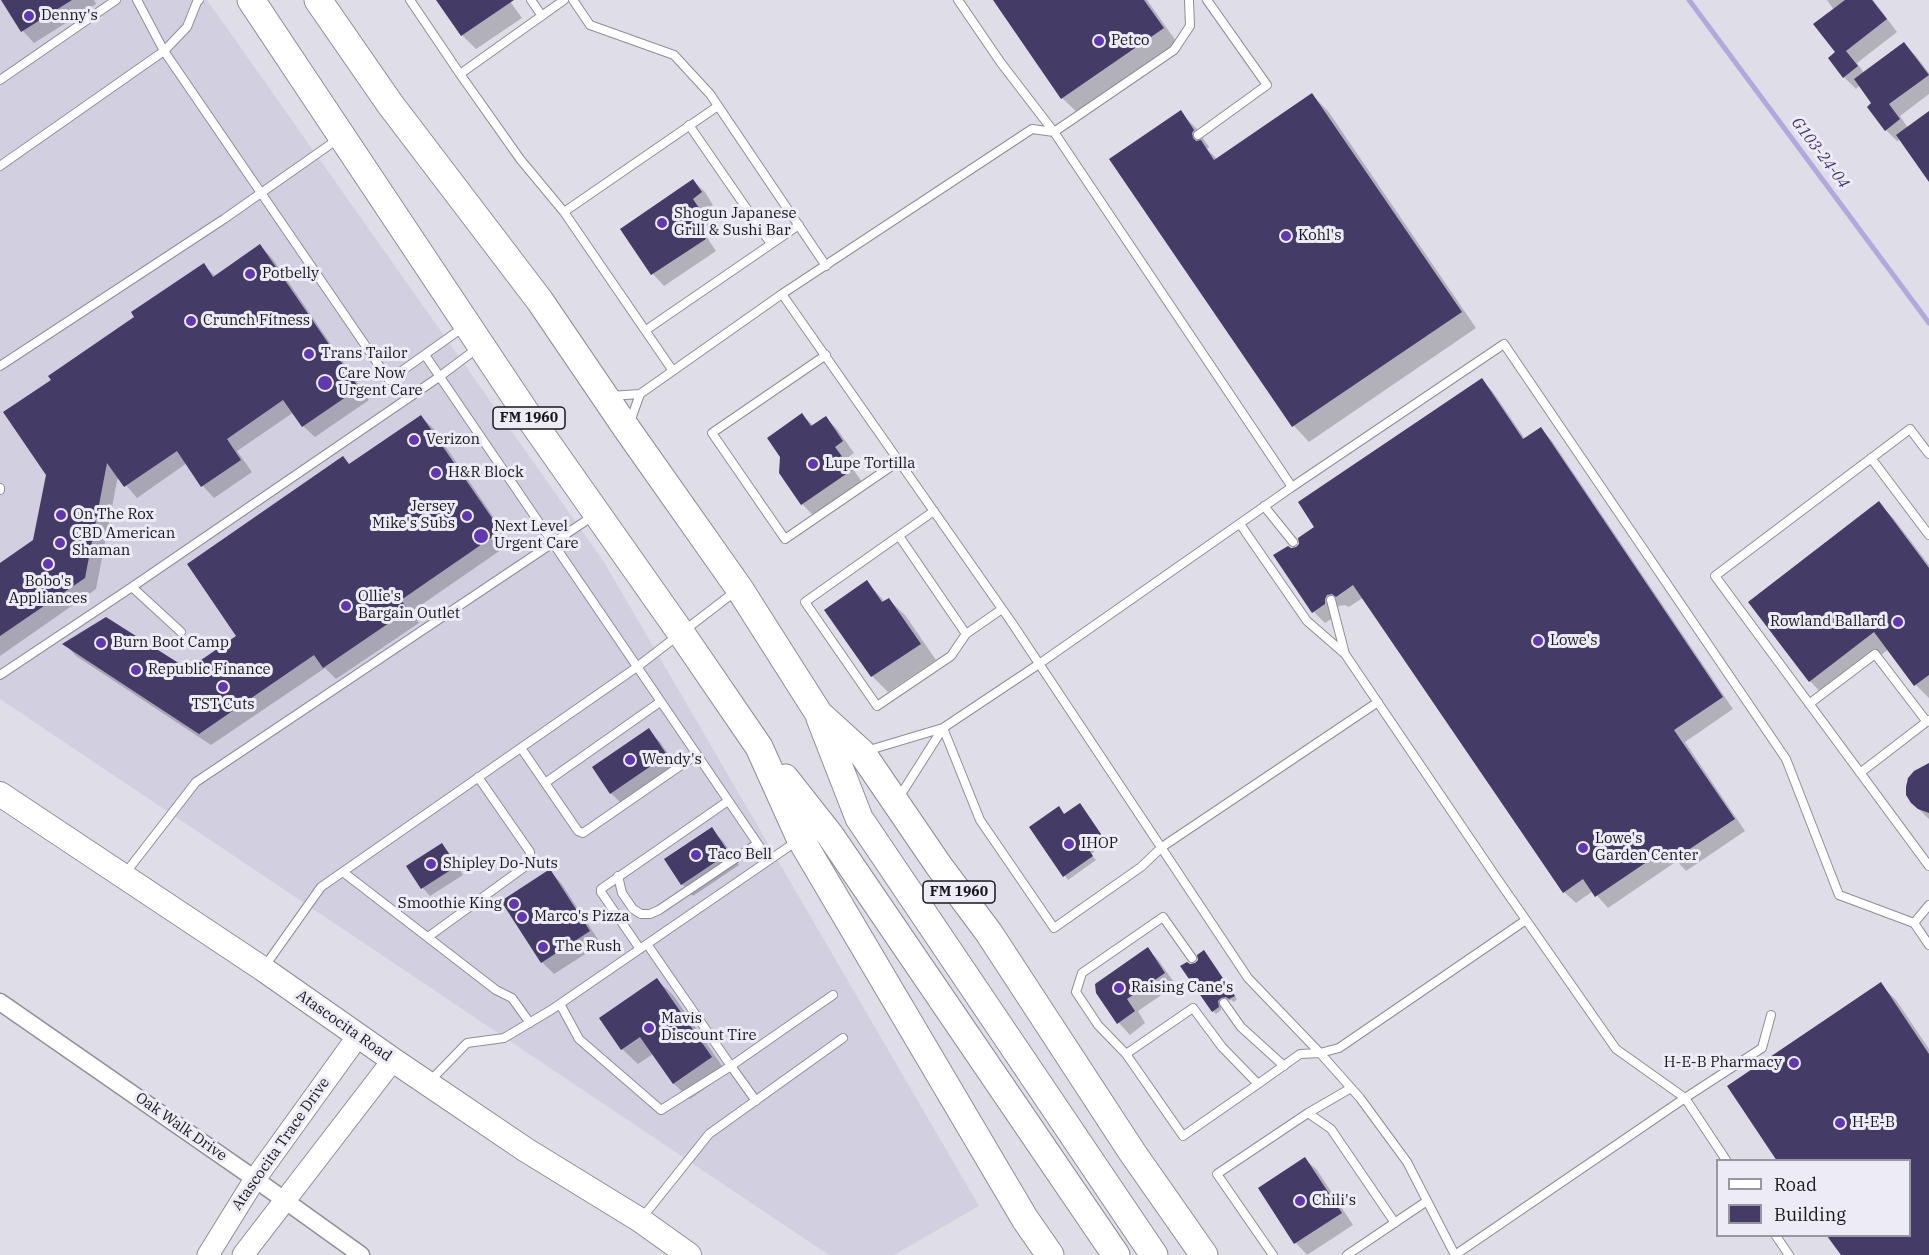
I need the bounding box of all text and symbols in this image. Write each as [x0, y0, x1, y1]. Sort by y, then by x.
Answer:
place label: Denny's [41, 7, 98, 25]
marker: Denny's [22, 9, 36, 23]
place label: Petco [1111, 32, 1149, 50]
marker: Petco [1092, 34, 1106, 48]
water label: G103-24-04 [1787, 114, 1853, 192]
place label: Shogun Japanese Grill & Sushi Bar [674, 205, 797, 240]
marker: Shogun Japanese Grill & Sushi Bar [655, 216, 669, 230]
place label: Kohl's [1298, 227, 1341, 245]
marker: Kohl's [1279, 229, 1293, 243]
place label: Potbelly [262, 265, 319, 283]
marker: Potbelly [243, 267, 257, 281]
place label: Crunch Fitness [203, 312, 310, 330]
marker: Crunch Fitness [184, 314, 198, 328]
place label: Trans Tailor [321, 345, 407, 363]
marker: Trans Tailor [302, 347, 316, 361]
place label: Care Now Urgent Care [338, 365, 423, 400]
marker: Care Now Urgent Care [316, 374, 334, 392]
road number: FM 1960 [493, 407, 565, 429]
place label: Verizon [426, 431, 480, 449]
marker: Verizon [407, 433, 421, 447]
place label: Lupe Tortilla [825, 455, 915, 473]
marker: Lupe Tortilla [806, 457, 820, 471]
place label: H&R Block [448, 464, 524, 482]
marker: H&R Block [429, 466, 443, 480]
place label: Jersey Mike's Subs [372, 498, 455, 533]
place label: On The Rox [73, 506, 154, 524]
marker: On The Rox [54, 508, 68, 522]
marker: Jersey Mike's Subs [460, 509, 474, 523]
place label: Next Level Urgent Care [494, 518, 579, 553]
place label: CBD American Shaman [72, 525, 175, 560]
marker: Next Level Urgent Care [472, 527, 490, 545]
marker: CBD American Shaman [53, 536, 67, 550]
marker: Bobo's Appliances [41, 557, 55, 571]
place label: Bobo's Appliances [9, 573, 87, 608]
place label: Ollie's Bargain Outlet [358, 588, 460, 623]
marker: Ollie's Bargain Outlet [339, 599, 353, 613]
place label: Rowland Ballard [1770, 613, 1886, 631]
marker: Rowland Ballard [1891, 615, 1905, 629]
place label: Lowe's [1550, 632, 1597, 650]
place label: Burn Boot Camp [113, 634, 229, 652]
marker: Lowe's [1531, 634, 1545, 648]
marker: Burn Boot Camp [94, 636, 108, 650]
place label: Republic Finance [148, 661, 271, 679]
marker: Republic Finance [129, 663, 143, 677]
marker: TST Cuts [216, 680, 230, 694]
place label: TST Cuts [191, 696, 255, 714]
place label: Wendy's [642, 751, 702, 769]
marker: Wendy's [623, 753, 637, 767]
place label: Lowe's Garden Center [1595, 830, 1698, 865]
place label: IHOP [1081, 835, 1118, 853]
marker: IHOP [1062, 837, 1076, 851]
marker: Lowe's Garden Center [1576, 841, 1590, 855]
place label: Taco Bell [708, 846, 772, 864]
marker: Taco Bell [689, 848, 703, 862]
place label: Shipley Do-Nuts [443, 855, 558, 873]
marker: Shipley Do-Nuts [424, 857, 438, 871]
road number: FM 1960 [923, 881, 995, 903]
place label: Smoothie King [398, 895, 502, 913]
marker: Smoothie King [507, 897, 521, 911]
place label: Marco's Pizza [534, 908, 630, 926]
marker: Marco's Pizza [515, 910, 529, 924]
place label: The Rush [555, 938, 622, 956]
marker: The Rush [536, 940, 550, 954]
place label: Raising Cane's [1131, 979, 1233, 997]
marker: Raising Cane's [1112, 981, 1126, 995]
street label: Atascocita Road [293, 986, 395, 1066]
place label: Mavis Discount Tire [661, 1010, 757, 1045]
marker: Mavis Discount Tire [642, 1021, 656, 1035]
place label: H-E-B Pharmacy [1664, 1054, 1782, 1072]
marker: H-E-B Pharmacy [1787, 1056, 1801, 1070]
street label: Atascocita Trace Drive [228, 1074, 334, 1214]
street label: Oak Walk Drive [132, 1089, 230, 1165]
place label: H-E-B [1852, 1114, 1895, 1132]
marker: H-E-B [1833, 1116, 1847, 1130]
legend [1716, 1159, 1911, 1237]
text: Road [1774, 1173, 1817, 1196]
place label: Chili's [1312, 1192, 1356, 1210]
marker: Chili's [1293, 1194, 1307, 1208]
text: Building [1774, 1203, 1846, 1226]

